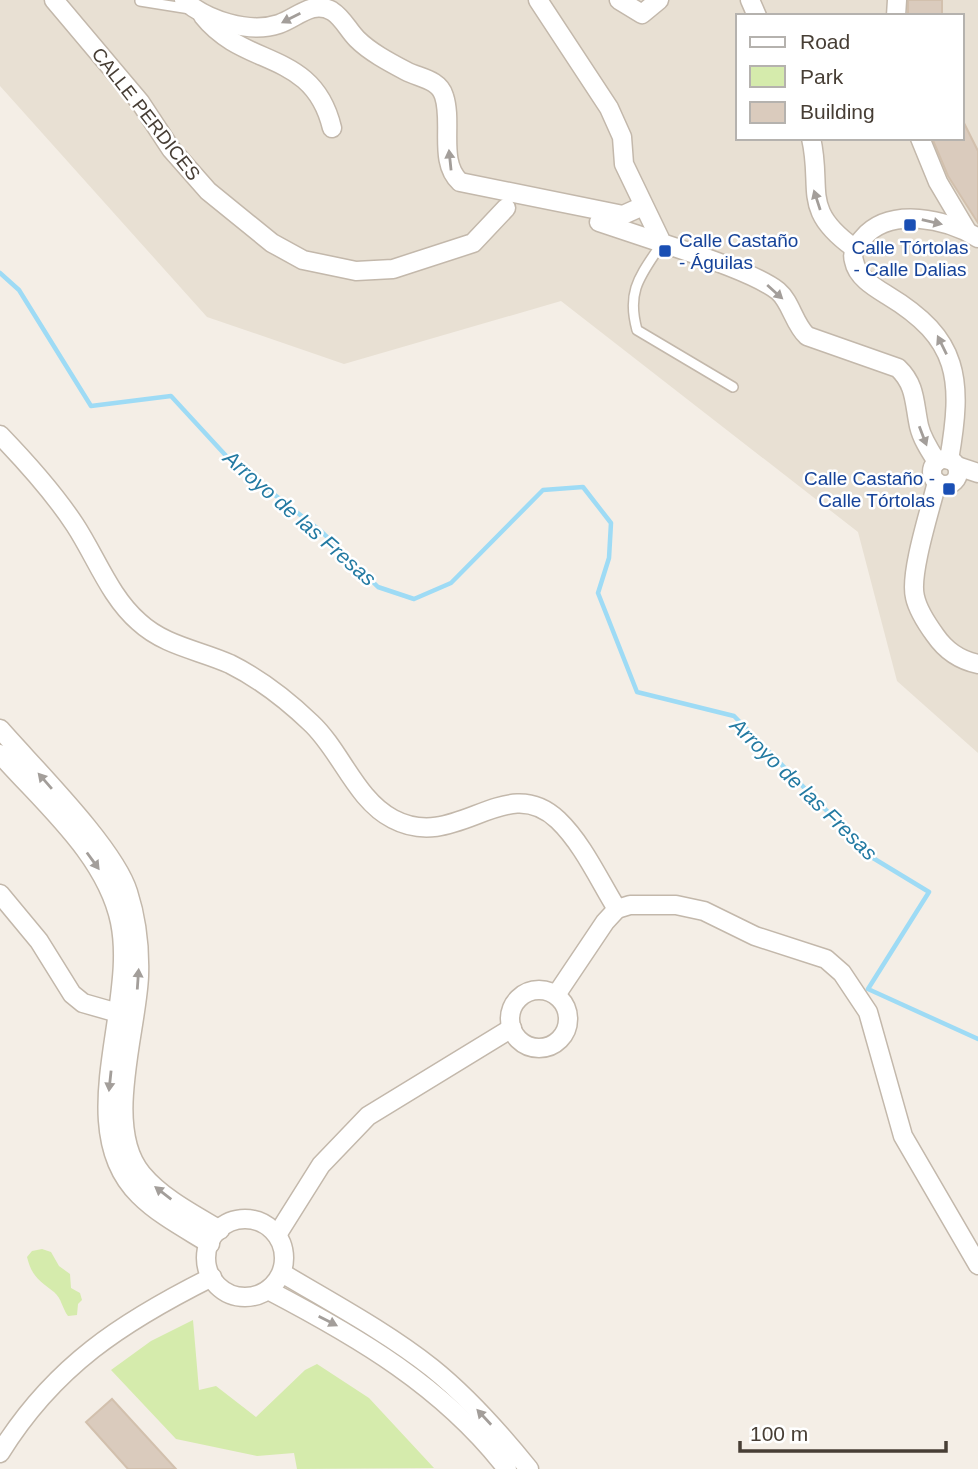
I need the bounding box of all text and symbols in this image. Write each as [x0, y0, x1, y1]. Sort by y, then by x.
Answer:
one-way arrow [281, 11, 301, 23]
legend [736, 14, 964, 140]
text: Road [800, 30, 850, 53]
street label: CALLE PERDICES [88, 43, 204, 185]
text: Park [800, 65, 844, 88]
text: Building [800, 100, 875, 123]
one-way arrow [444, 148, 455, 170]
one-way arrow [811, 189, 822, 210]
marker: Calle Tórtolas - Calle Dalias [902, 217, 918, 233]
one-way arrow [921, 217, 943, 228]
place label: Calle Castaño - Águilas [679, 230, 798, 273]
place label: Calle Tórtolas - Calle Dalias [852, 237, 968, 280]
marker: Calle Castaño - Águilas [657, 243, 673, 259]
one-way arrow [766, 284, 784, 300]
one-way arrow [936, 335, 948, 355]
one-way arrow [918, 426, 929, 447]
water label: Arroyo de las Fresas [218, 444, 381, 591]
place label: Calle Castaño - Calle Tórtolas [804, 468, 935, 511]
marker: Calle Castaño - Calle Tórtolas [941, 481, 957, 497]
water label: Arroyo de las Fresas [725, 712, 882, 865]
one-way arrow [37, 772, 53, 790]
one-way arrow [85, 852, 99, 870]
one-way arrow [133, 968, 144, 990]
one-way arrow [105, 1071, 116, 1093]
one-way arrow [154, 1185, 172, 1200]
one-way arrow [319, 1315, 339, 1327]
one-way arrow [477, 1409, 493, 1426]
scale bar [740, 1410, 946, 1454]
text: 100 m [750, 1422, 808, 1445]

